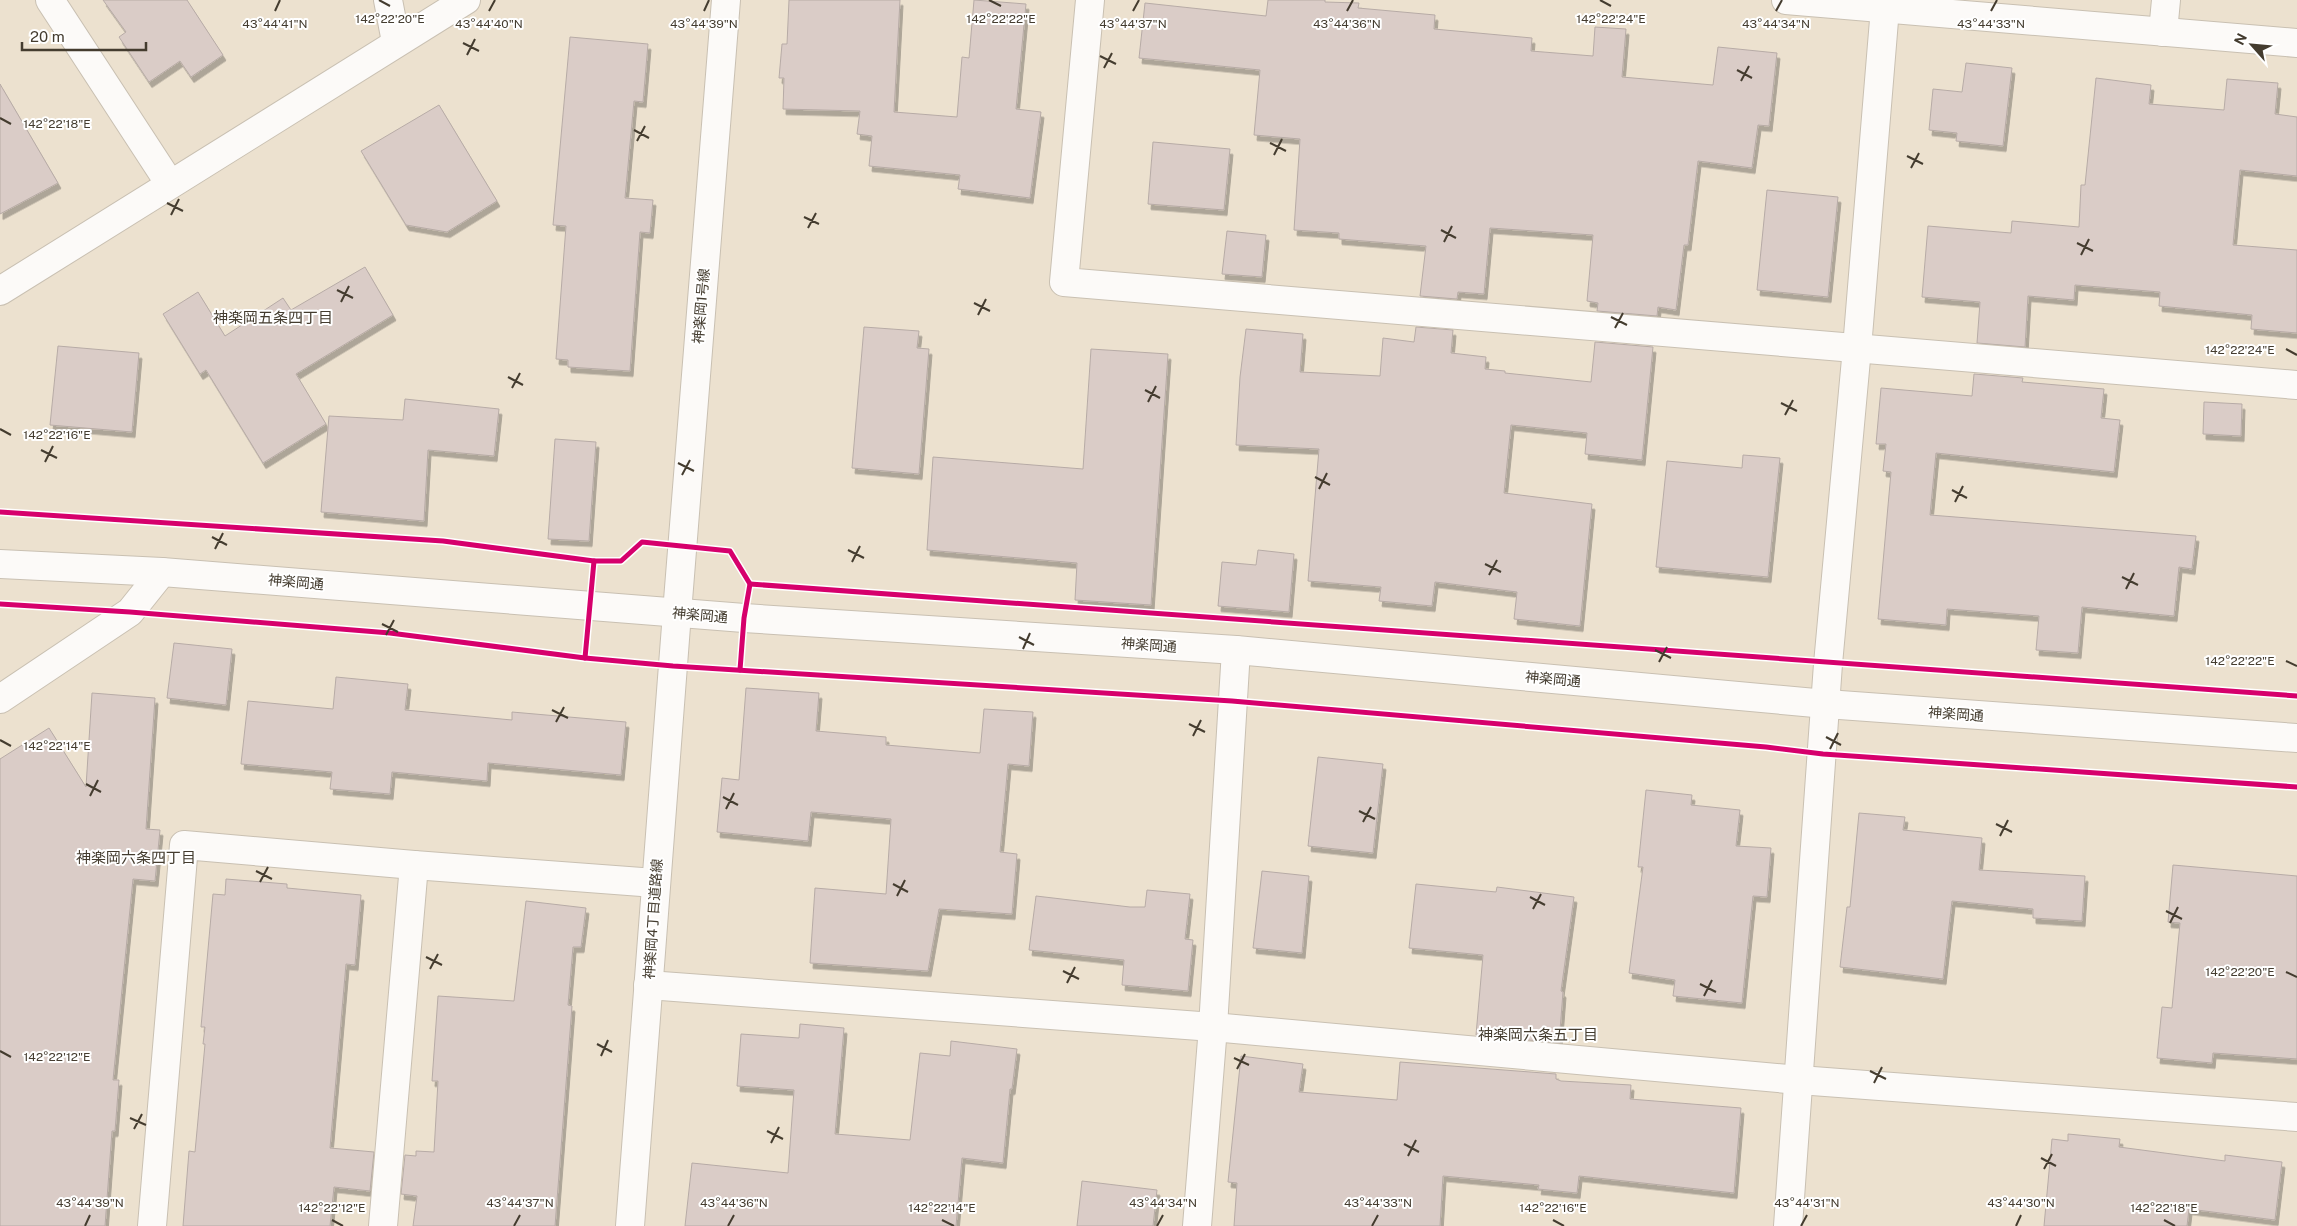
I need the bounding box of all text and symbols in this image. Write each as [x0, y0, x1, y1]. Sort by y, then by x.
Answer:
text: 142°22'20"E [355, 12, 425, 26]
text: 142°22'22"E [966, 12, 1036, 26]
text: 142°22'24"E [1576, 12, 1646, 26]
text: 43°44'41"N [242, 17, 308, 31]
text: 43°44'40"N [455, 17, 523, 31]
text: 43°44'39"N [670, 17, 738, 31]
text: 43°44'37"N [1099, 17, 1167, 31]
text: 43°44'36"N [1313, 17, 1381, 31]
text: 43°44'34"N [1742, 17, 1810, 31]
text: 43°44'33"N [1957, 17, 2025, 31]
scale bar [22, 20, 146, 52]
north arrow [2227, 20, 2277, 70]
text: 20 m [30, 28, 65, 45]
text: N [2231, 31, 2250, 48]
text: 142°22'18"E [23, 117, 91, 131]
street label: 神楽岡1号線 [690, 268, 712, 344]
district label: 神楽岡五条四丁目 [213, 309, 333, 326]
text: 142°22'24"E [2205, 343, 2275, 357]
text: 142°22'16"E [23, 428, 91, 442]
street label: 神楽岡通 [267, 572, 325, 592]
street label: 神楽岡通 [671, 605, 729, 625]
street label: 神楽岡通 [1121, 635, 1177, 655]
text: 142°22'22"E [2205, 654, 2275, 668]
street label: 神楽岡通 [1524, 669, 1582, 689]
street label: 神楽岡通 [1928, 704, 1984, 724]
text: 142°22'14"E [23, 739, 91, 753]
district label: 神楽岡六条四丁目 [76, 849, 196, 866]
street label: 神楽岡4丁目道路線 [641, 858, 665, 980]
text: 142°22'20"E [2205, 965, 2275, 979]
district label: 神楽岡六条五丁目 [1478, 1026, 1598, 1043]
text: 142°22'12"E [23, 1050, 91, 1064]
text: 43°44'39"N [56, 1196, 124, 1210]
text: 43°44'37"N [486, 1196, 554, 1210]
text: 43°44'36"N [700, 1196, 768, 1210]
text: 43°44'34"N [1129, 1196, 1197, 1210]
text: 43°44'33"N [1344, 1196, 1412, 1210]
text: 43°44'31"N [1774, 1196, 1840, 1210]
text: 43°44'30"N [1987, 1196, 2055, 1210]
text: 142°22'12"E [298, 1201, 366, 1215]
text: 142°22'14"E [908, 1201, 976, 1215]
text: 142°22'16"E [1519, 1201, 1587, 1215]
text: 142°22'18"E [2130, 1201, 2198, 1215]

